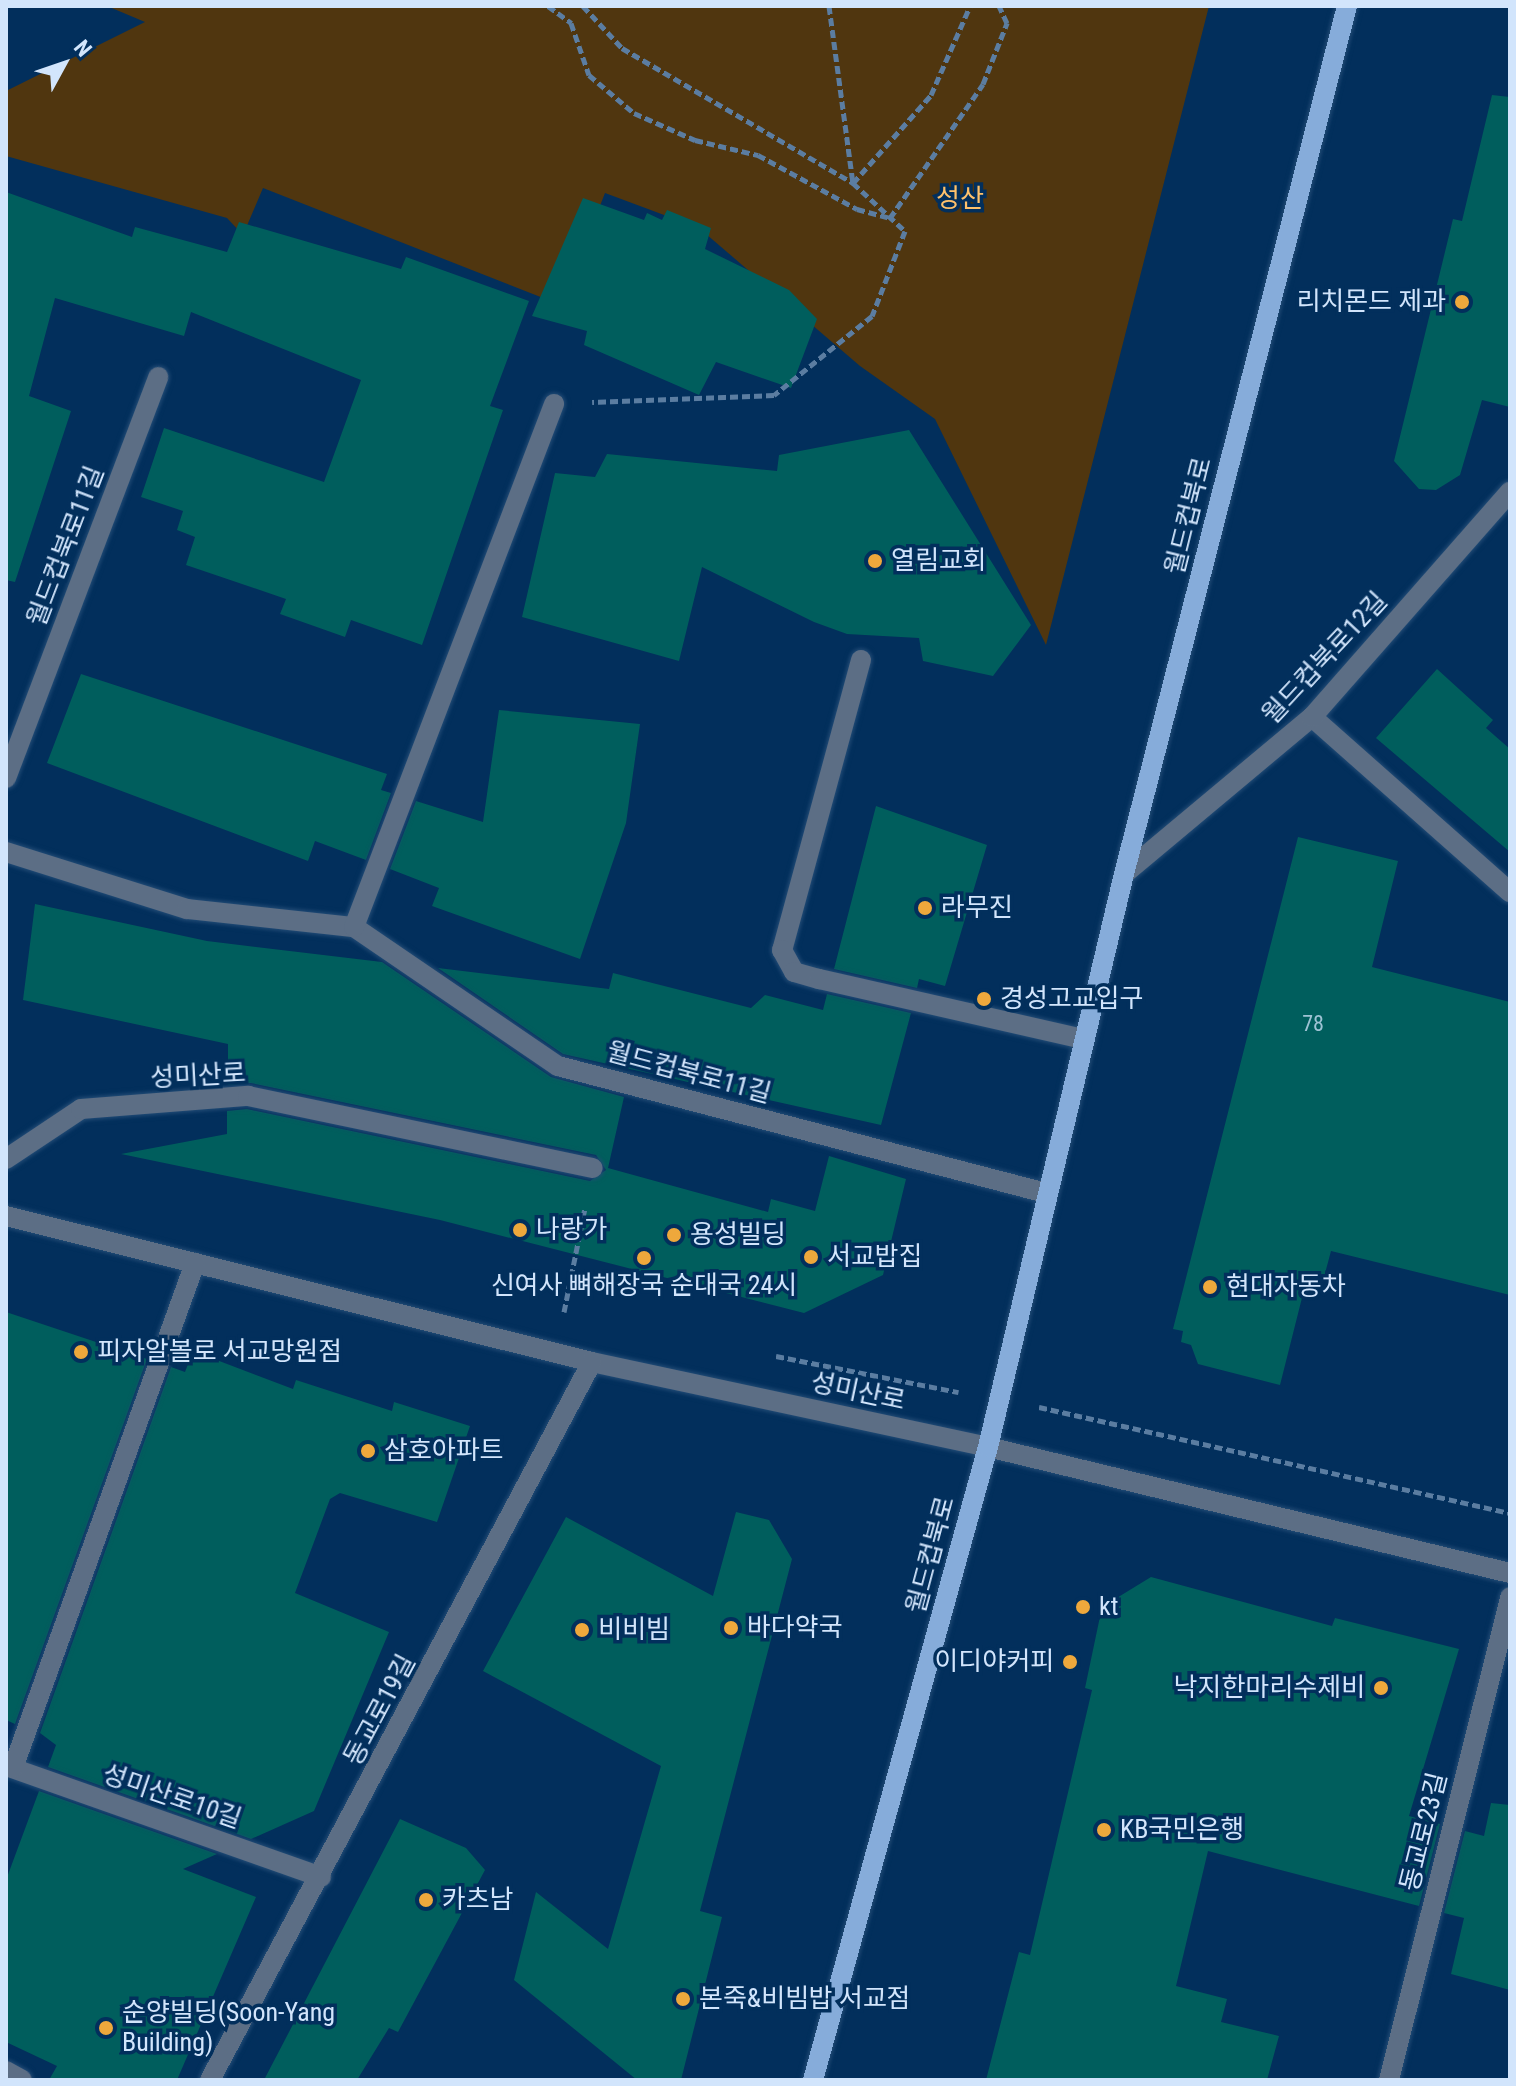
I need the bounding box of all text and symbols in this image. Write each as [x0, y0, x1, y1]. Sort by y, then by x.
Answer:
north arrow [24, 24, 104, 104]
text: N [69, 35, 97, 61]
park label: 성산 [936, 183, 984, 215]
place label: 리치몬드 제과 [1297, 286, 1446, 318]
marker: 리치몬드 제과 [1453, 293, 1471, 311]
street label: 월드컵북로 [1159, 454, 1219, 578]
street label: 월드컵북로11길 [21, 461, 111, 631]
place label: 열림교회 [891, 545, 987, 577]
marker: 열림교회 [866, 552, 884, 570]
street label: 월드컵북로12길 [1256, 585, 1394, 731]
place label: 라무진 [941, 892, 1013, 924]
marker: 라무진 [916, 899, 934, 917]
place label: 경성고교입구 [1000, 983, 1144, 1015]
marker: 경성고교입구 [975, 990, 993, 1008]
house number: 78 [1302, 1011, 1324, 1037]
street label: 월드컵북로11길 [603, 1036, 775, 1110]
street label: 성미산로 [149, 1058, 247, 1094]
place label: 나랑가 [536, 1214, 608, 1246]
place label: 용성빌딩 [690, 1219, 786, 1251]
marker: 나랑가 [511, 1221, 529, 1239]
marker: 용성빌딩 [665, 1226, 683, 1244]
place label: 서교밥집 [827, 1241, 923, 1273]
marker: 서교밥집 [802, 1248, 820, 1266]
marker: 신여사 뼈해장국 순대국 24시 [635, 1249, 653, 1267]
place label: 신여사 뼈해장국 순대국 24시 [491, 1270, 797, 1302]
place label: 현대자동차 [1226, 1271, 1346, 1303]
marker: 현대자동차 [1201, 1278, 1219, 1296]
place label: 피자알볼로 서교망원점 [97, 1336, 342, 1368]
marker: 피자알볼로 서교망원점 [72, 1343, 90, 1361]
street label: 성미산로 [808, 1367, 908, 1417]
place label: 삼호아파트 [384, 1435, 504, 1467]
marker: 삼호아파트 [359, 1442, 377, 1460]
street label: 월드컵북로 [900, 1493, 962, 1617]
place label: kt [1099, 1591, 1118, 1623]
marker: kt [1074, 1598, 1092, 1616]
place label: 바다약국 [747, 1612, 843, 1644]
place label: 비비빔 [598, 1614, 670, 1646]
marker: 바다약국 [722, 1619, 740, 1637]
marker: 비비빔 [573, 1621, 591, 1639]
place label: 이디야커피 [934, 1646, 1054, 1678]
street label: 동교로19길 [338, 1649, 422, 1771]
marker: 이디야커피 [1061, 1653, 1079, 1671]
place label: 낙지한마리수제비 [1174, 1672, 1365, 1704]
marker: 낙지한마리수제비 [1372, 1679, 1390, 1697]
street label: 성미산로10길 [98, 1759, 246, 1835]
street label: 동교로23길 [1394, 1769, 1454, 1895]
place label: KB국민은행 [1120, 1814, 1244, 1846]
marker: KB국민은행 [1095, 1821, 1113, 1839]
place label: 카츠남 [442, 1884, 514, 1916]
marker: 카츠남 [417, 1891, 435, 1909]
place label: 본죽&비빔밥 서교점 [699, 1983, 910, 2015]
marker: 본죽&비빔밥 서교점 [674, 1990, 692, 2008]
place label: 순양빌딩(Soon-Yang Building) [122, 1997, 335, 2058]
marker: 순양빌딩(Soon-Yang Building) [97, 2019, 115, 2037]

